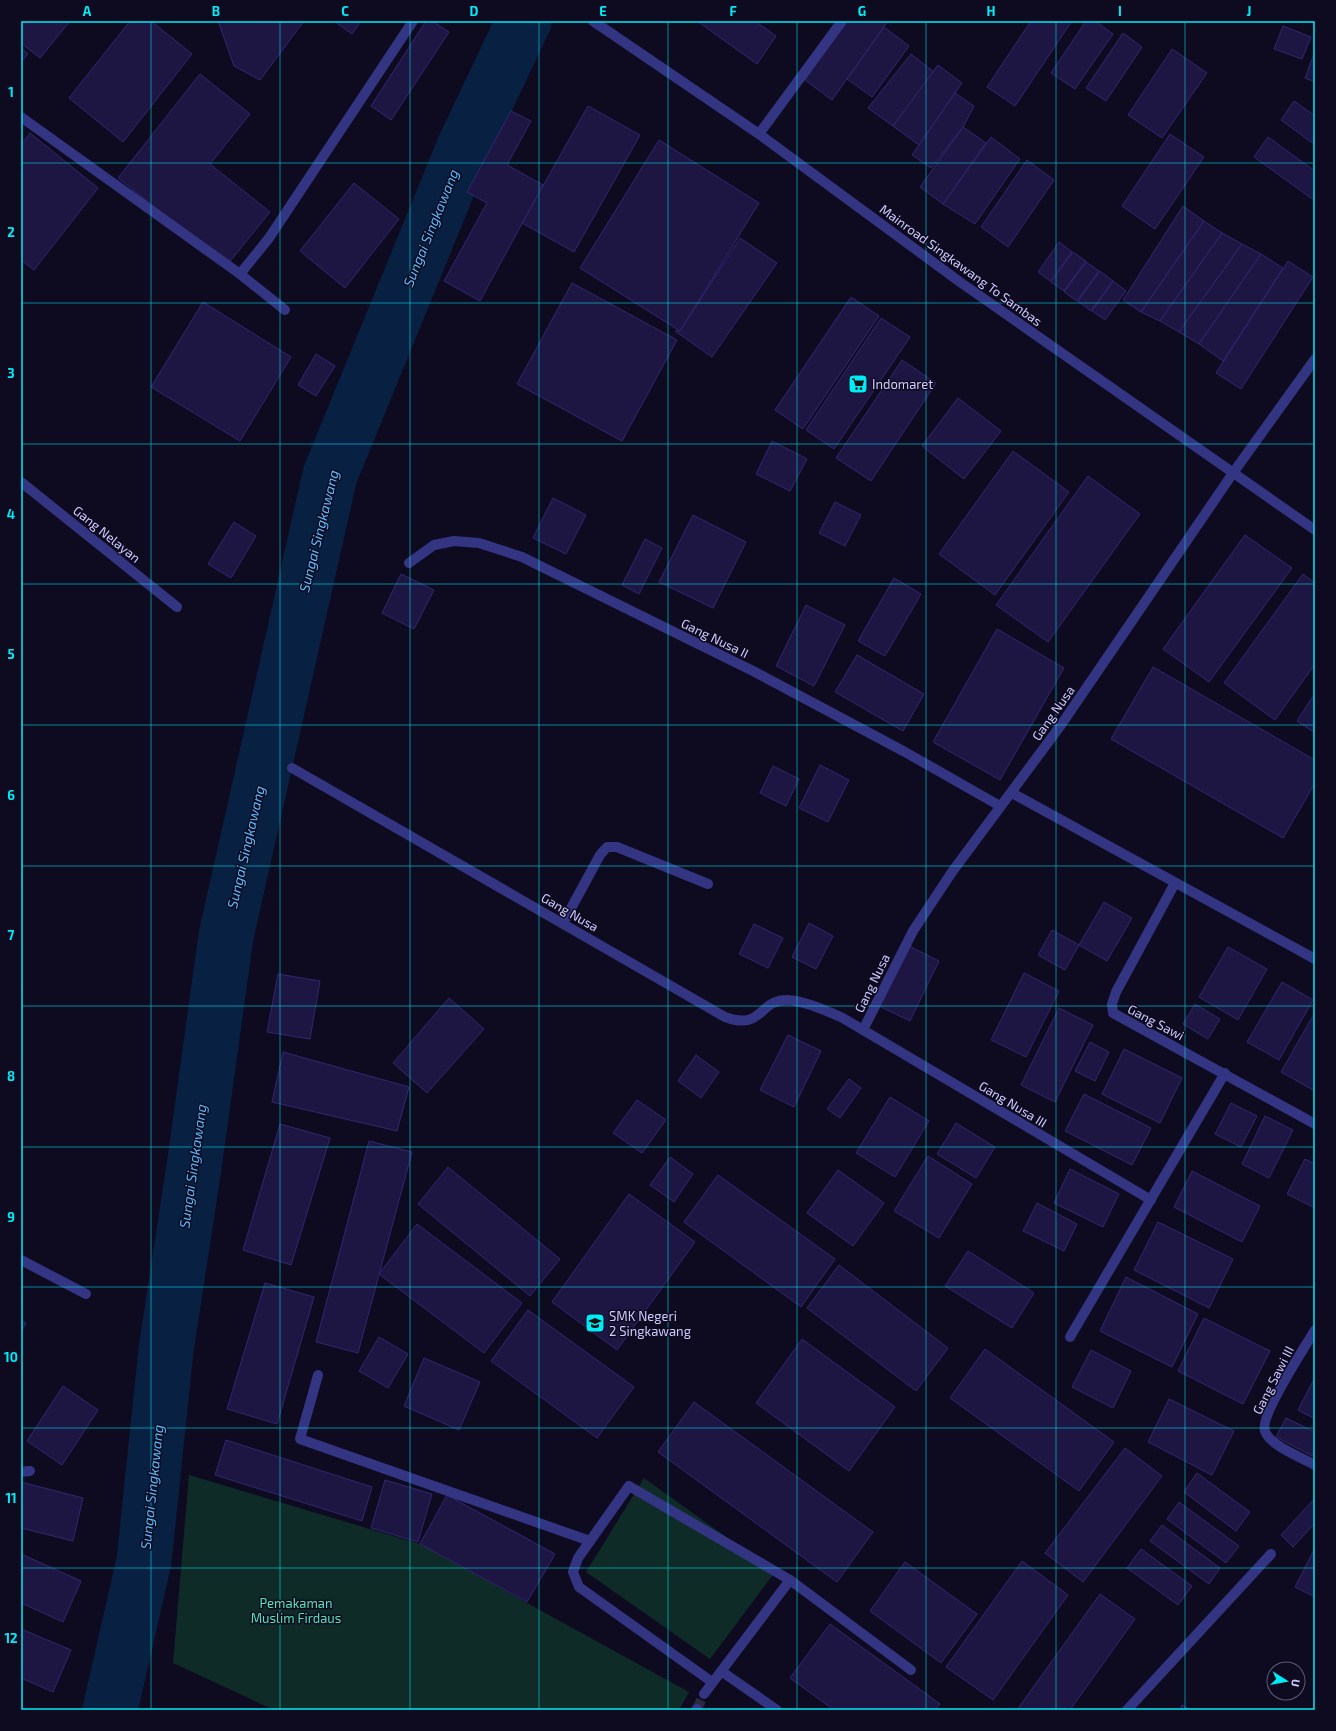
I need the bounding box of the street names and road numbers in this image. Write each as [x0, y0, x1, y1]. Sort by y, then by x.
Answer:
street label: Mainroad Singkawang To Sambas [877, 201, 1045, 329]
street label: Gang Nelayan [70, 502, 144, 566]
street label: Gang Nusa II [679, 615, 751, 661]
street label: Gang Nusa [1028, 682, 1078, 744]
street label: Gang Nusa [539, 889, 601, 935]
street label: Gang Nusa [851, 951, 893, 1015]
street label: Gang Sawi [1125, 1001, 1187, 1043]
street label: Gang Nusa III [976, 1077, 1050, 1131]
street label: Gang Sawi III [1249, 1343, 1297, 1417]

